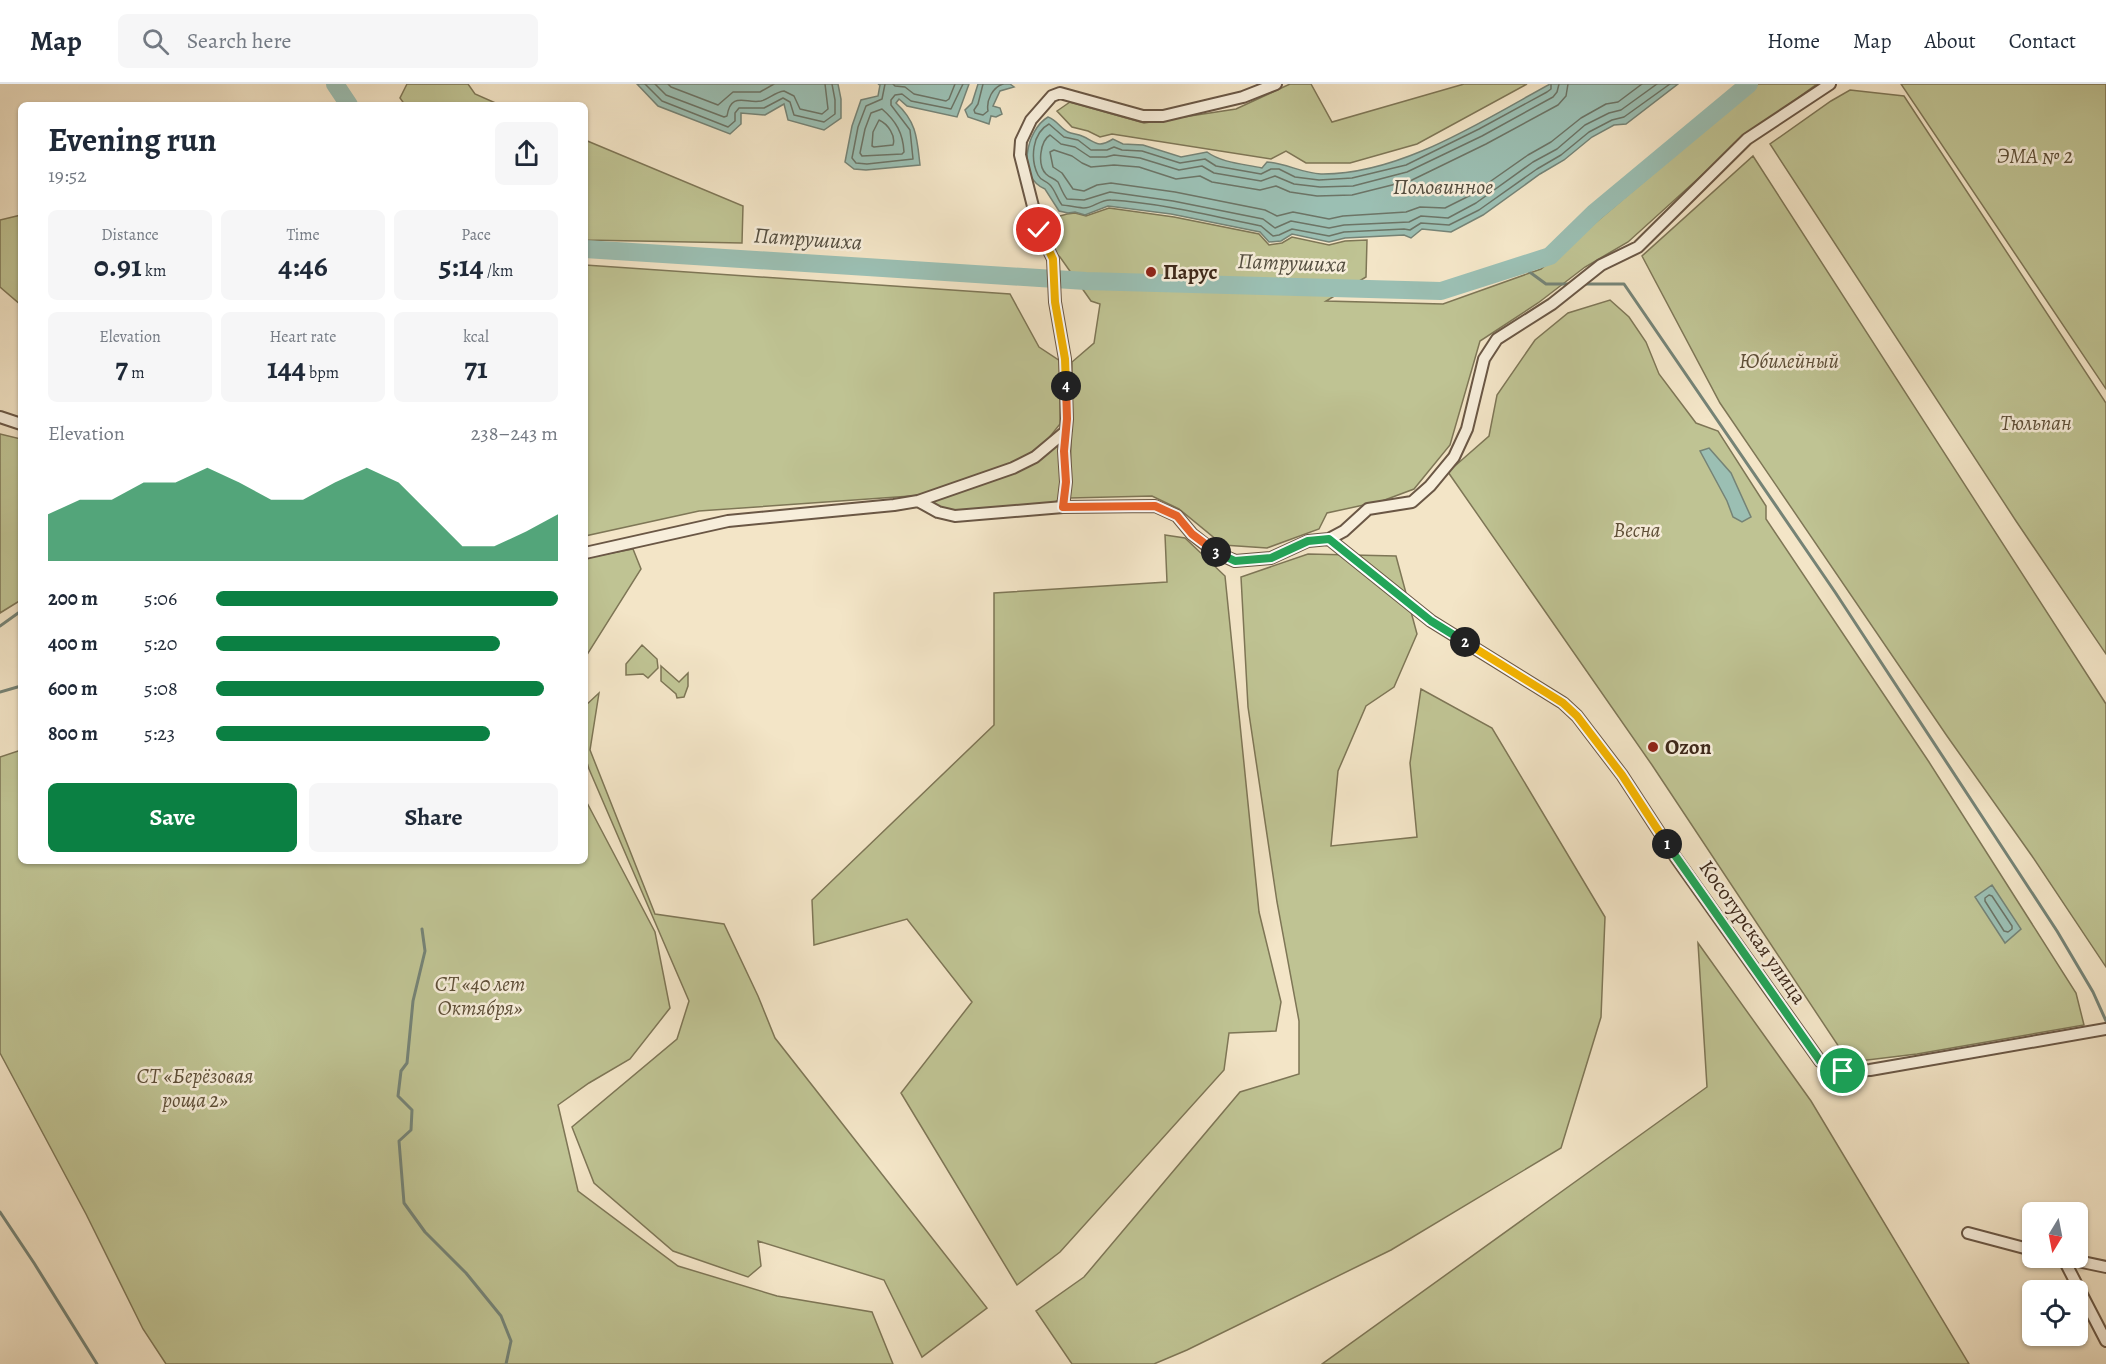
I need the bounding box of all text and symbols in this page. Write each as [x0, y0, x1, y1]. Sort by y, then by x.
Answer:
search box [118, 14, 538, 68]
text: Map [30, 22, 82, 60]
icon: search [139, 25, 172, 58]
text: Search here [187, 26, 291, 56]
text: Home [1767, 27, 1820, 55]
text: Map [1853, 27, 1891, 55]
text: About [1924, 27, 1976, 55]
text: Contact [2009, 27, 2076, 55]
text: Evening run [48, 117, 217, 162]
button: share [495, 122, 558, 185]
park label: ЭМА № 2 [1997, 142, 2073, 170]
text: 19:52 [48, 162, 87, 189]
water label: Половинное [1393, 172, 1493, 202]
pin [1013, 204, 1064, 255]
icon: check [1022, 213, 1055, 246]
water label: Патрушиха [753, 220, 863, 258]
text: Distance [101, 224, 159, 246]
text: Time [286, 224, 320, 246]
text: Pace [461, 224, 491, 246]
text: 0.91 [94, 246, 142, 286]
text: 4:46 [278, 246, 328, 286]
text: 5:14 [439, 246, 484, 286]
water label: Патрушиха [1237, 246, 1347, 280]
place label: Парус [1163, 258, 1218, 286]
text: km [142, 260, 166, 282]
text: /km [484, 260, 513, 282]
marker: Парус [1144, 265, 1158, 279]
text: Elevation [99, 326, 161, 348]
text: Heart rate [270, 326, 336, 348]
text: kcal [463, 326, 489, 348]
park label: Юбилейный [1739, 347, 1839, 375]
text: 7 [115, 348, 128, 388]
text: 144 [267, 348, 306, 388]
text: 71 [464, 348, 488, 388]
text: m [128, 362, 145, 384]
text: bpm [306, 362, 339, 384]
pin: 4 [1051, 371, 1081, 401]
text: 4 [1062, 375, 1070, 397]
park label: Тюльпан [2000, 409, 2072, 437]
text: Elevation [48, 420, 125, 447]
text: 238–243 m [471, 420, 558, 447]
park label: Весна [1613, 516, 1661, 544]
pin: 3 [1201, 537, 1231, 567]
text: 3 [1213, 541, 1219, 563]
text: 200 m [48, 585, 98, 612]
text: 5:06 [144, 585, 177, 612]
pin: 2 [1450, 627, 1480, 657]
text: 400 m [48, 630, 98, 657]
text: 5:20 [144, 630, 178, 657]
text: 2 [1461, 631, 1469, 653]
text: 600 m [48, 675, 98, 702]
text: 5:08 [144, 675, 178, 702]
text: 800 m [48, 720, 98, 747]
text: 5:23 [144, 720, 175, 747]
place label: Ozon [1665, 733, 1712, 761]
marker: Ozon [1646, 740, 1660, 754]
button: Save [48, 783, 297, 852]
button: Share [309, 783, 558, 852]
pin: 1 [1652, 829, 1682, 859]
text: 1 [1664, 833, 1670, 855]
street label: Косотурская улица [1693, 854, 1813, 1010]
park label: СТ «40 лет Октября» [435, 970, 525, 1022]
pin [1817, 1045, 1868, 1096]
icon: arrive [1826, 1054, 1859, 1087]
park label: СТ «Берёзовая роща 2» [137, 1062, 253, 1114]
north arrow [2022, 1202, 2088, 1268]
map controls [2022, 1202, 2088, 1346]
button: locate [2022, 1280, 2088, 1346]

